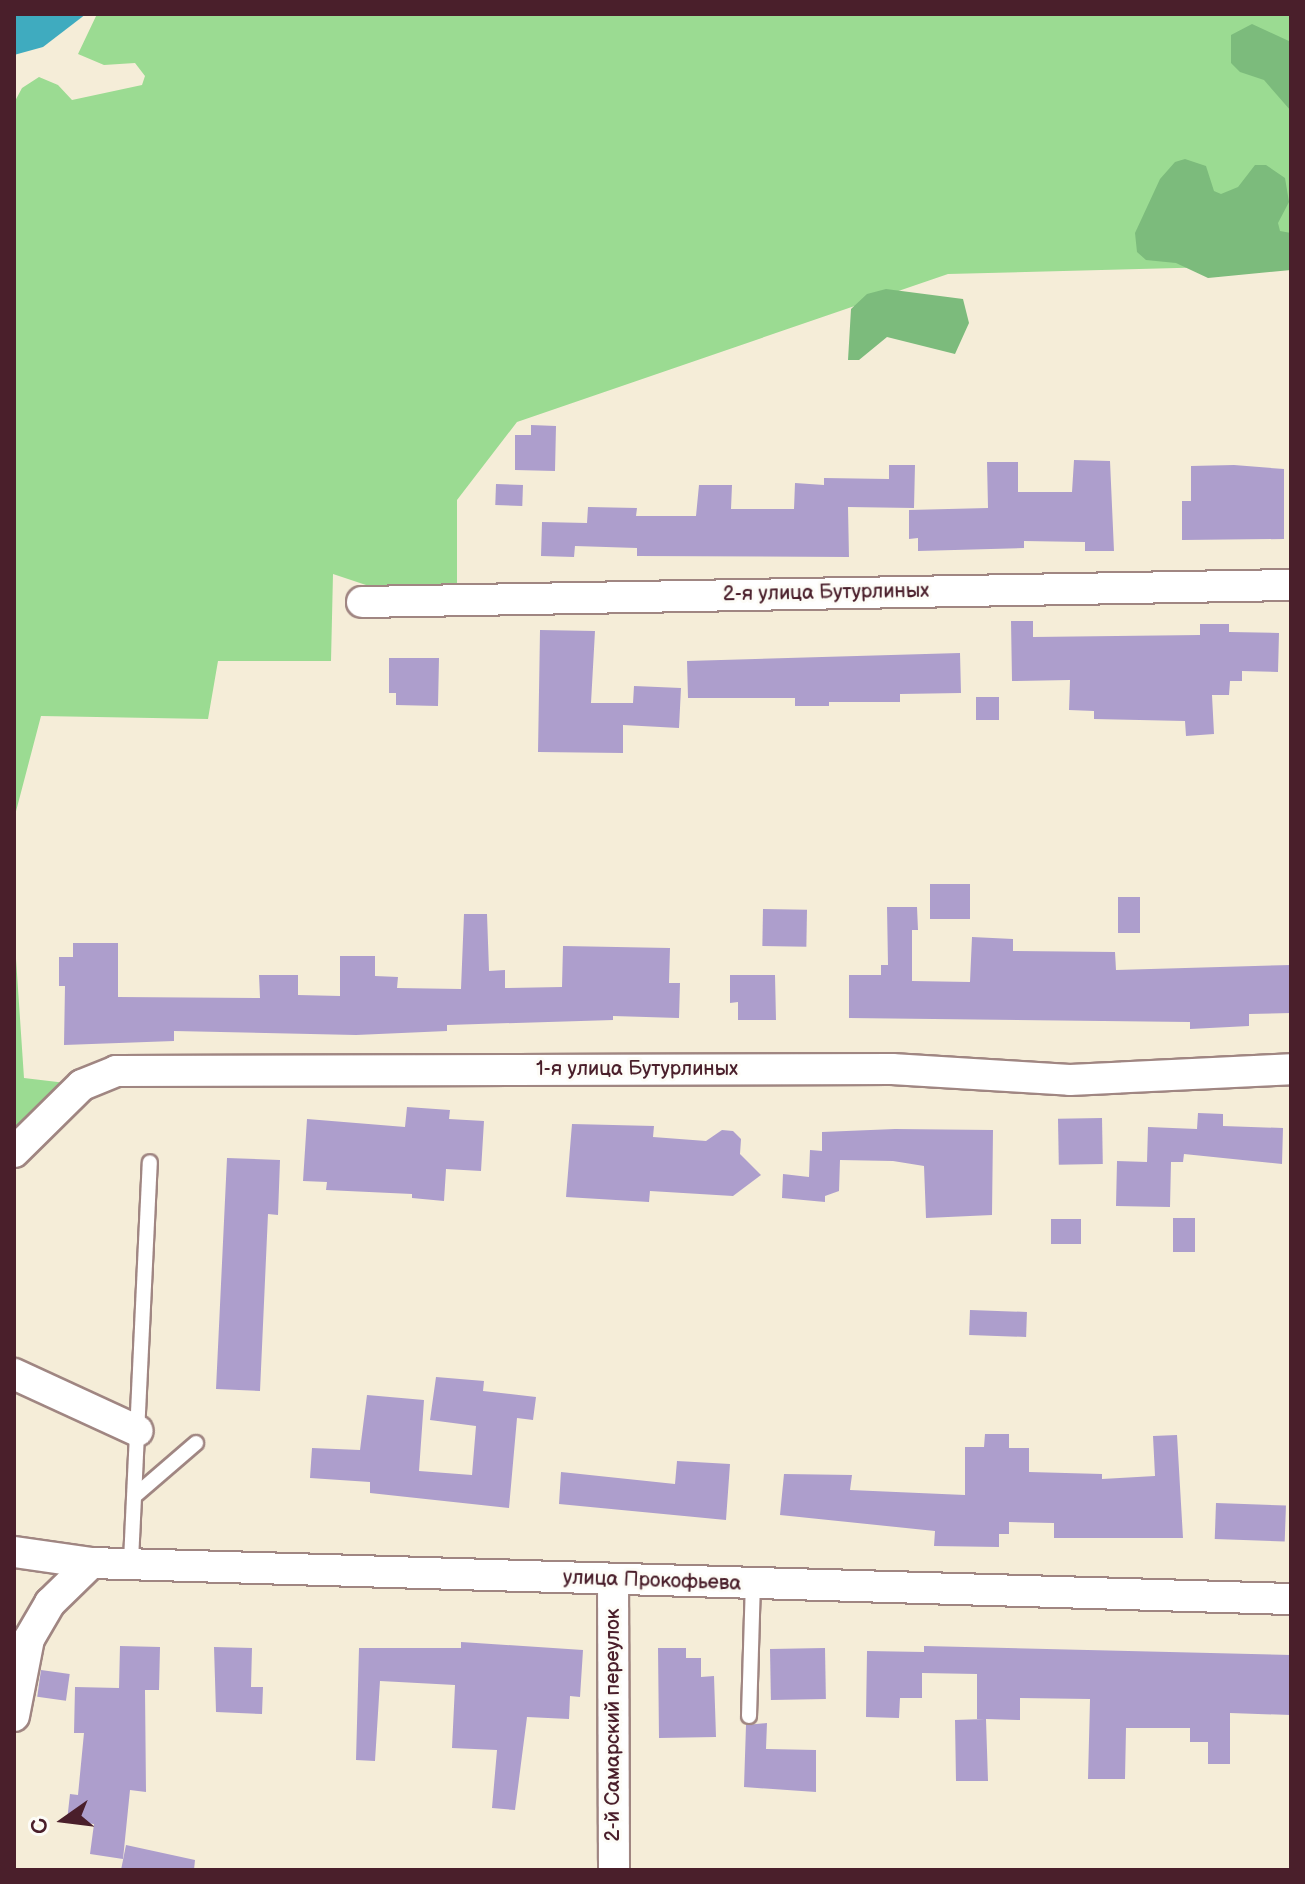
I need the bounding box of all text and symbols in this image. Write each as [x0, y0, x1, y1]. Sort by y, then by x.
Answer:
street label: 2-я улица Бутурлиных [723, 579, 929, 607]
street label: 1-я улица Бутурлиных [536, 1057, 738, 1081]
street label: улица Прокофьева [563, 1566, 741, 1596]
street label: 2-й Самарский переулок [601, 1609, 625, 1841]
north arrow [24, 1780, 104, 1860]
text: С [25, 1815, 55, 1837]

